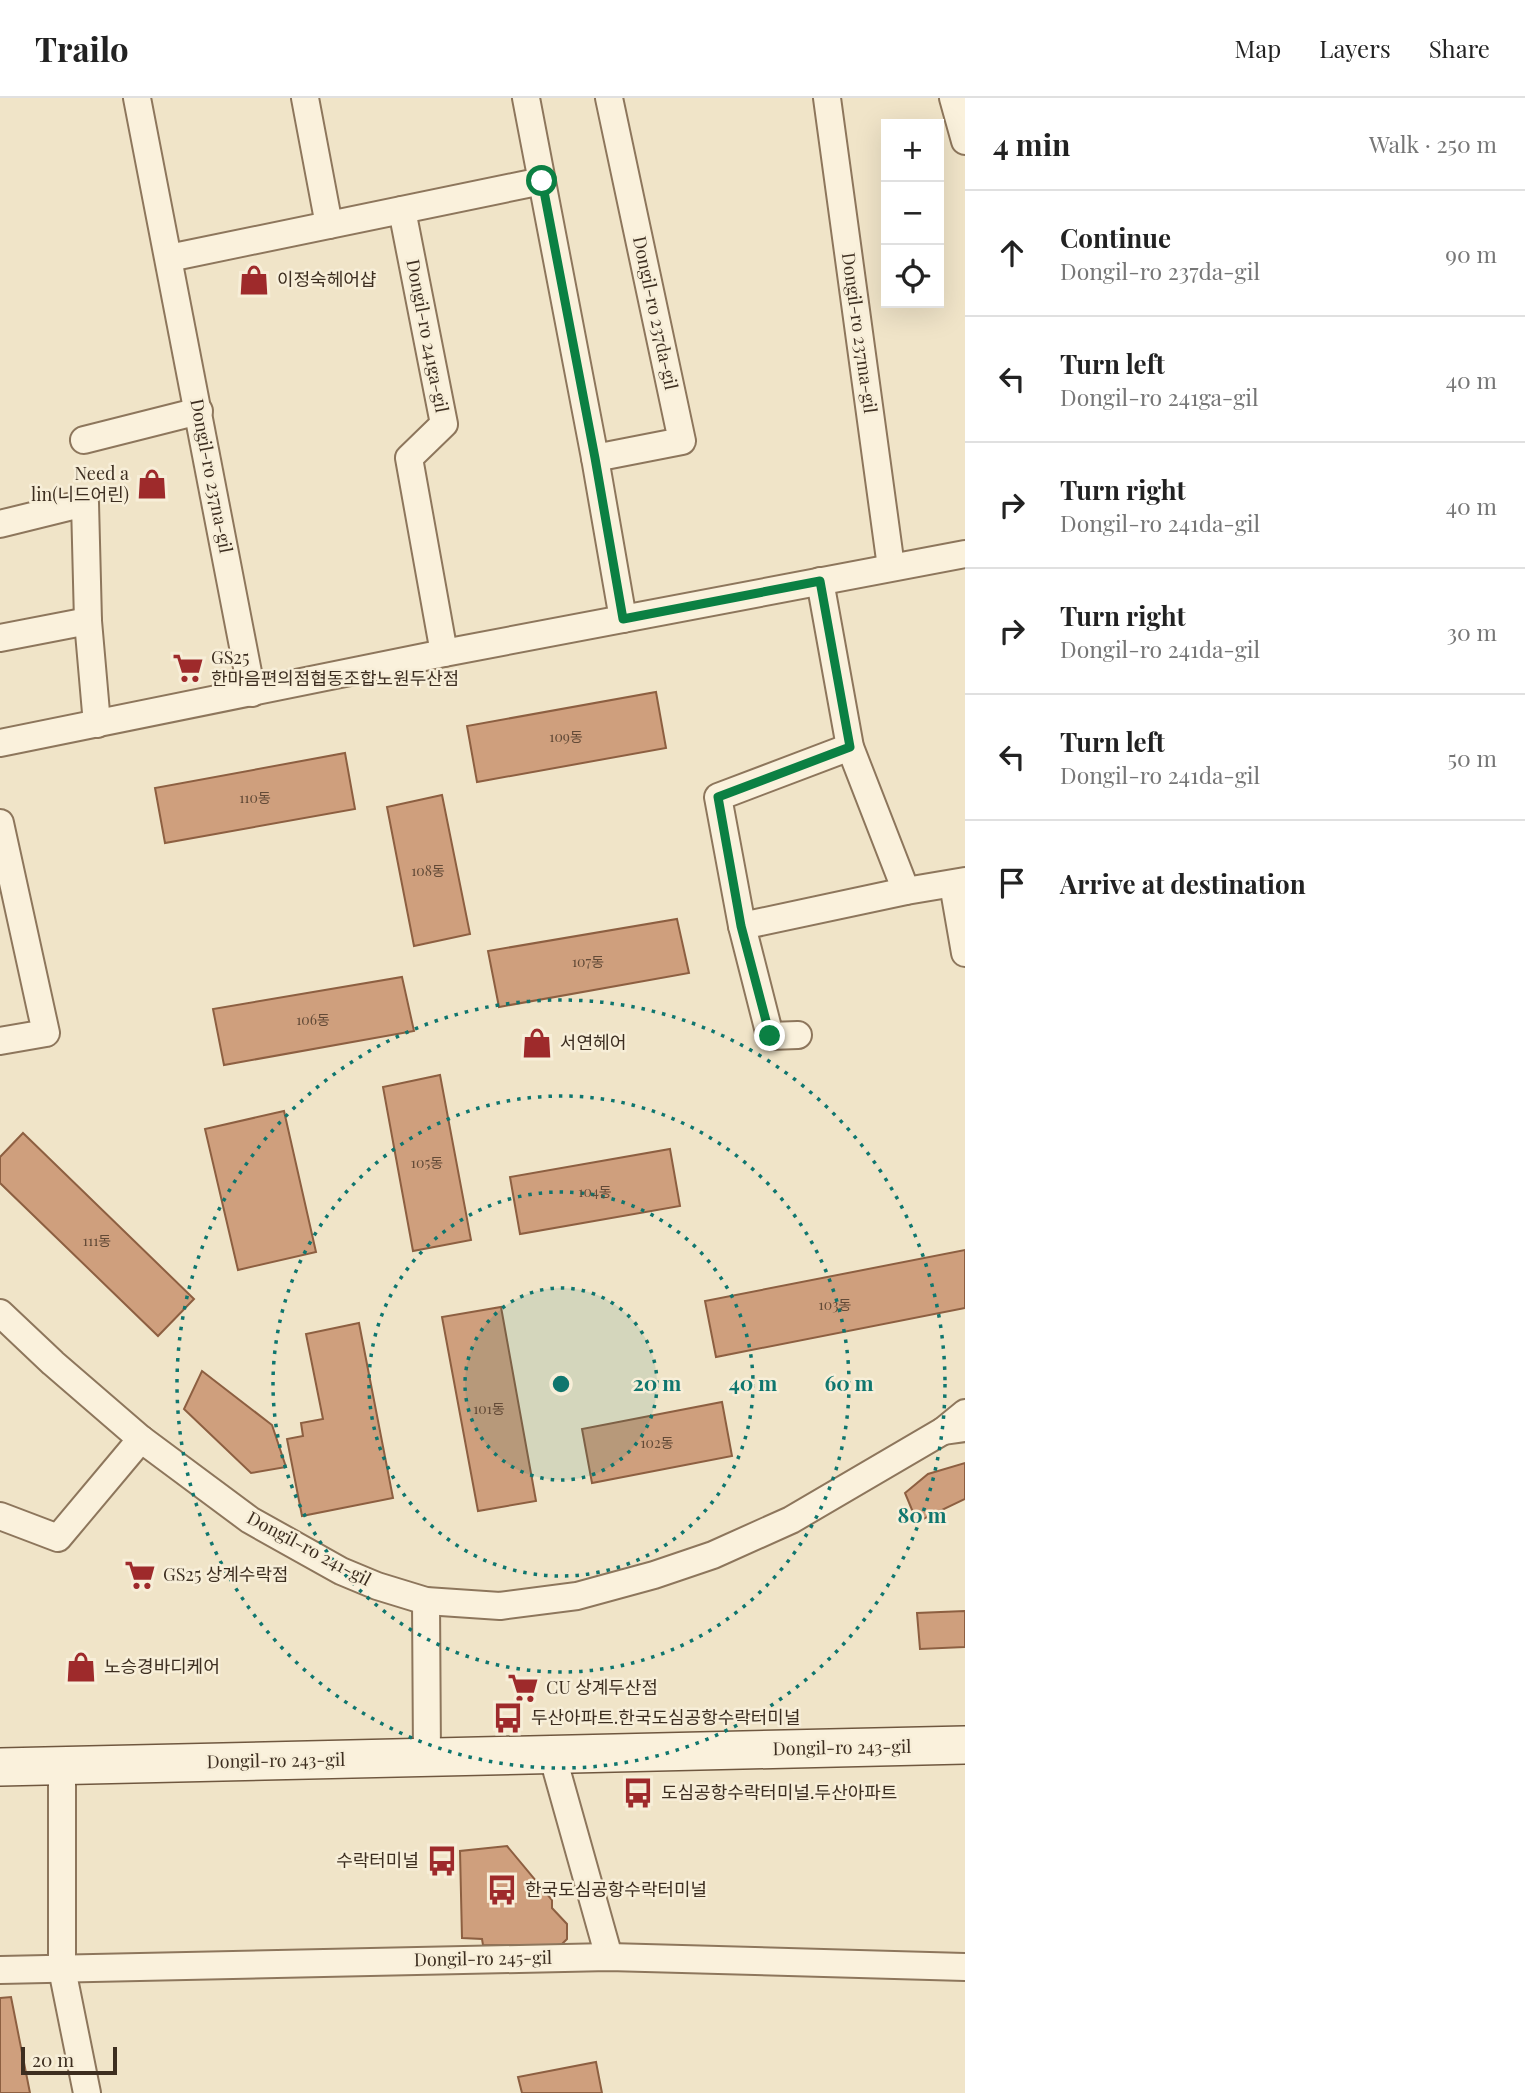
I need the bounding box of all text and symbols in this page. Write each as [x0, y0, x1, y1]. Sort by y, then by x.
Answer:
text: Trailo [35, 26, 129, 70]
text: Map [1235, 32, 1281, 64]
text: Layers [1319, 32, 1391, 64]
text: Share [1429, 32, 1490, 64]
map controls [881, 119, 944, 308]
button: + [881, 119, 944, 182]
text: 4 min [993, 124, 1071, 164]
text: Walk · 250 m [1369, 128, 1497, 159]
route start [526, 165, 557, 196]
button: − [881, 182, 944, 245]
text: Continue [1060, 220, 1171, 255]
street label: Dongil-ro 237da-gil [628, 234, 684, 392]
icon: ahead [993, 234, 1031, 272]
text: 90 m [1445, 238, 1497, 269]
button: locate [881, 245, 944, 308]
street label: Dongil-ro 237ma-gil [837, 251, 883, 415]
text: Dongil-ro 237da-gil [1060, 255, 1260, 286]
street label: Dongil-ro 241ga-gil [401, 257, 455, 414]
shop icon: 이정숙헤어샵 [237, 263, 271, 297]
place label: 이정숙헤어샵 [277, 267, 376, 291]
text: Turn left [1060, 346, 1165, 381]
icon: left [993, 360, 1031, 398]
text: 40 m [1446, 364, 1497, 395]
text: Dongil-ro 241ga-gil [1060, 381, 1259, 412]
street label: Dongil-ro 237na-gil [185, 397, 239, 555]
place label: Need a lin(니드어린) [31, 461, 129, 506]
shop icon: Need a lin(니드어린) [135, 467, 169, 501]
text: Turn right [1060, 472, 1186, 507]
icon: right [993, 486, 1031, 524]
text: 40 m [1446, 490, 1497, 521]
text: Dongil-ro 241da-gil [1060, 507, 1260, 538]
text: Turn right [1060, 598, 1186, 633]
icon: right [993, 612, 1031, 650]
text: 30 m [1447, 616, 1497, 647]
text: Dongil-ro 241da-gil [1060, 633, 1260, 664]
place label: GS25 한마음편의점협동조합노원두산점 [211, 645, 459, 690]
supermarket icon: GS25 한마음편의점협동조합노원두산점 [171, 651, 205, 685]
text: Turn left [1060, 724, 1165, 759]
house number: 109동 [549, 727, 583, 746]
icon: left [993, 738, 1031, 776]
text: 50 m [1448, 742, 1497, 773]
text: Dongil-ro 241da-gil [1060, 759, 1260, 790]
house number: 110동 [239, 788, 271, 807]
house number: 108동 [411, 861, 445, 880]
icon: arrive [993, 864, 1031, 902]
text: Arrive at destination [1060, 866, 1306, 901]
house number: 107동 [572, 952, 604, 971]
house number: 106동 [296, 1010, 330, 1029]
route end [754, 1020, 785, 1051]
shop icon: 서연헤어 [520, 1026, 554, 1060]
place label: 서연헤어 [560, 1030, 626, 1054]
house number: 105동 [411, 1153, 443, 1172]
house number: 104동 [578, 1182, 612, 1201]
house number: 111동 [83, 1231, 111, 1250]
house number: 103동 [819, 1295, 852, 1314]
text: 20 m [633, 1368, 681, 1396]
text: 40 m [729, 1368, 777, 1396]
text: 60 m [824, 1368, 874, 1396]
centre of rings [549, 1372, 573, 1396]
house number: 101동 [473, 1399, 505, 1418]
house number: 102동 [640, 1433, 674, 1452]
text: 80 m [897, 1500, 947, 1528]
street label: Dongil-ro 241-gil [243, 1505, 376, 1591]
supermarket icon: GS25 상계수락점 [123, 1558, 157, 1592]
place label: GS25 상계수락점 [163, 1562, 289, 1586]
shop icon: 노승경바디케어 [64, 1650, 98, 1684]
place label: 노승경바디케어 [104, 1654, 220, 1678]
supermarket icon: CU 상계두산점 [506, 1671, 540, 1705]
place label: CU 상계두산점 [546, 1675, 658, 1699]
bus stop icon: 두산아파트.한국도심공항수락터미널 [491, 1701, 525, 1735]
place label: 두산아파트.한국도심공항수락터미널 [531, 1705, 801, 1729]
street label: Dongil-ro 243-gil [772, 1734, 911, 1760]
street label: Dongil-ro 243-gil [206, 1747, 345, 1773]
bus stop icon: 도심공항수락터미널.두산아파트 [621, 1776, 655, 1810]
place label: 도심공항수락터미널.두산아파트 [661, 1780, 897, 1804]
bus stop icon: 수락터미널 [425, 1844, 459, 1878]
place label: 수락터미널 [336, 1848, 419, 1872]
bus stop icon: 한국도심공항수락터미널 [485, 1873, 519, 1907]
place label: 한국도심공항수락터미널 [525, 1877, 707, 1901]
street label: Dongil-ro 245-gil [414, 1945, 552, 1971]
scale bar [21, 2044, 117, 2076]
text: 20 m [32, 2046, 74, 2072]

